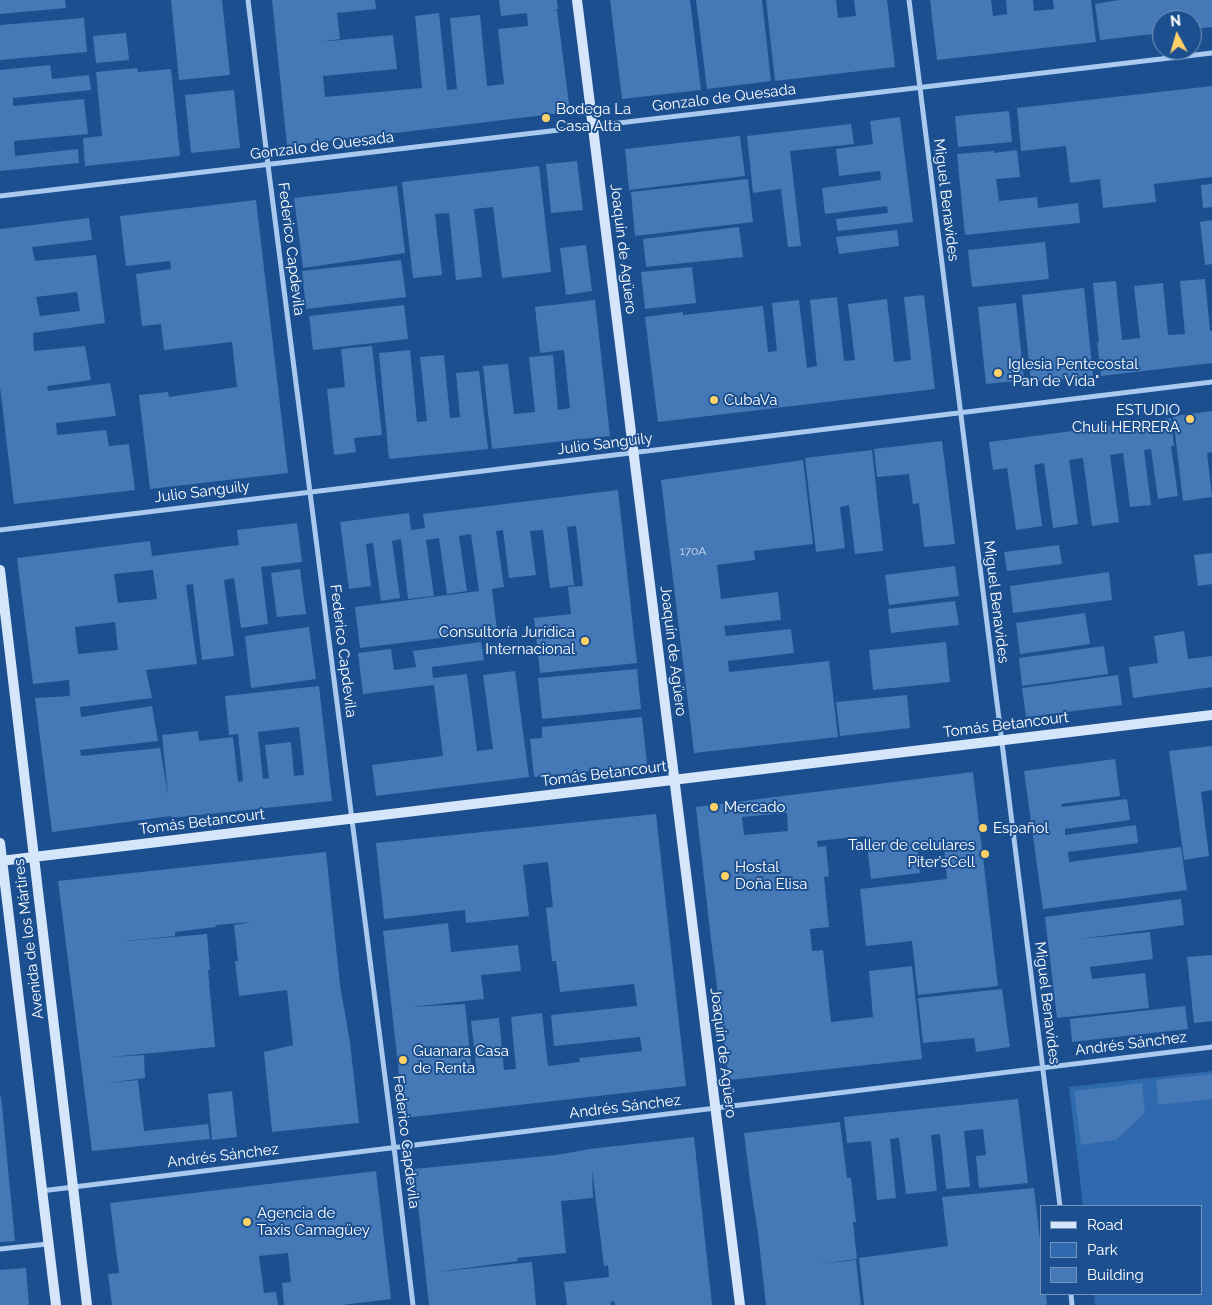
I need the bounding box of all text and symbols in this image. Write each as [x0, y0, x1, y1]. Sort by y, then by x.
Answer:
north arrow [1152, 10, 1202, 60]
text: N [1169, 13, 1182, 30]
street label: Gonzalo de Quesada [651, 80, 797, 116]
place label: Bodega La Casa Alta [556, 100, 631, 135]
marker: Bodega La Casa Alta [540, 112, 552, 124]
street label: Gonzalo de Quesada [249, 128, 395, 164]
street label: Miguel Benavides [930, 138, 962, 262]
street label: Federico Capdevila [274, 181, 308, 317]
street label: Joaquín de Agüero [606, 183, 640, 315]
place label: Iglesia Pentecostal "Pan de Vida" [1008, 355, 1138, 390]
marker: Iglesia Pentecostal "Pan de Vida" [992, 367, 1004, 379]
place label: CubaVa [724, 391, 777, 409]
marker: CubaVa [708, 394, 720, 406]
place label: ESTUDIO Chuli HERRERA [1072, 401, 1180, 436]
marker: ESTUDIO Chuli HERRERA [1184, 413, 1196, 425]
street label: Julio Sanguily [556, 429, 654, 459]
street label: Julio Sanguily [153, 477, 251, 507]
street label: Miguel Benavides [980, 540, 1012, 664]
house number: 170A [680, 544, 706, 558]
street label: Federico Capdevila [326, 583, 360, 719]
street label: Joaquín de Agüero [656, 585, 690, 717]
place label: Consultoría Jurídica Internacional [439, 623, 575, 658]
marker: Consultoría Jurídica Internacional [579, 635, 591, 647]
street label: Tomás Betancourt [942, 708, 1070, 742]
street label: Tomás Betancourt [540, 757, 668, 791]
place label: Mercado [724, 798, 786, 816]
marker: Mercado [708, 801, 720, 813]
street label: Tomás Betancourt [138, 805, 266, 839]
place label: Español [993, 819, 1049, 837]
marker: Español [977, 822, 989, 834]
place label: Taller de celulares Piter’sCell [848, 836, 975, 871]
marker: Taller de celulares Piter’sCell [979, 848, 991, 860]
street label: Avenida de los Mártires [10, 858, 48, 1020]
place label: Hostal Doña Elisa [735, 858, 807, 893]
marker: Hostal Doña Elisa [719, 870, 731, 882]
street label: Miguel Benavides [1031, 941, 1063, 1065]
street label: Joaquín de Agüero [706, 987, 740, 1119]
street label: Andrés Sánchez [1074, 1028, 1188, 1060]
place label: Guanara Casa de Renta [413, 1042, 509, 1077]
marker: Guanara Casa de Renta [397, 1054, 409, 1066]
street label: Federico Capdevila [389, 1074, 423, 1210]
street label: Andrés Sánchez [568, 1091, 682, 1123]
street label: Andrés Sánchez [166, 1140, 280, 1172]
place label: Agencia de Taxis Camagüey [257, 1204, 370, 1239]
legend [1040, 1205, 1202, 1295]
marker: Agencia de Taxis Camagüey [241, 1216, 253, 1228]
text: Road [1087, 1216, 1123, 1234]
text: Park [1087, 1241, 1118, 1259]
text: Building [1087, 1266, 1144, 1284]

